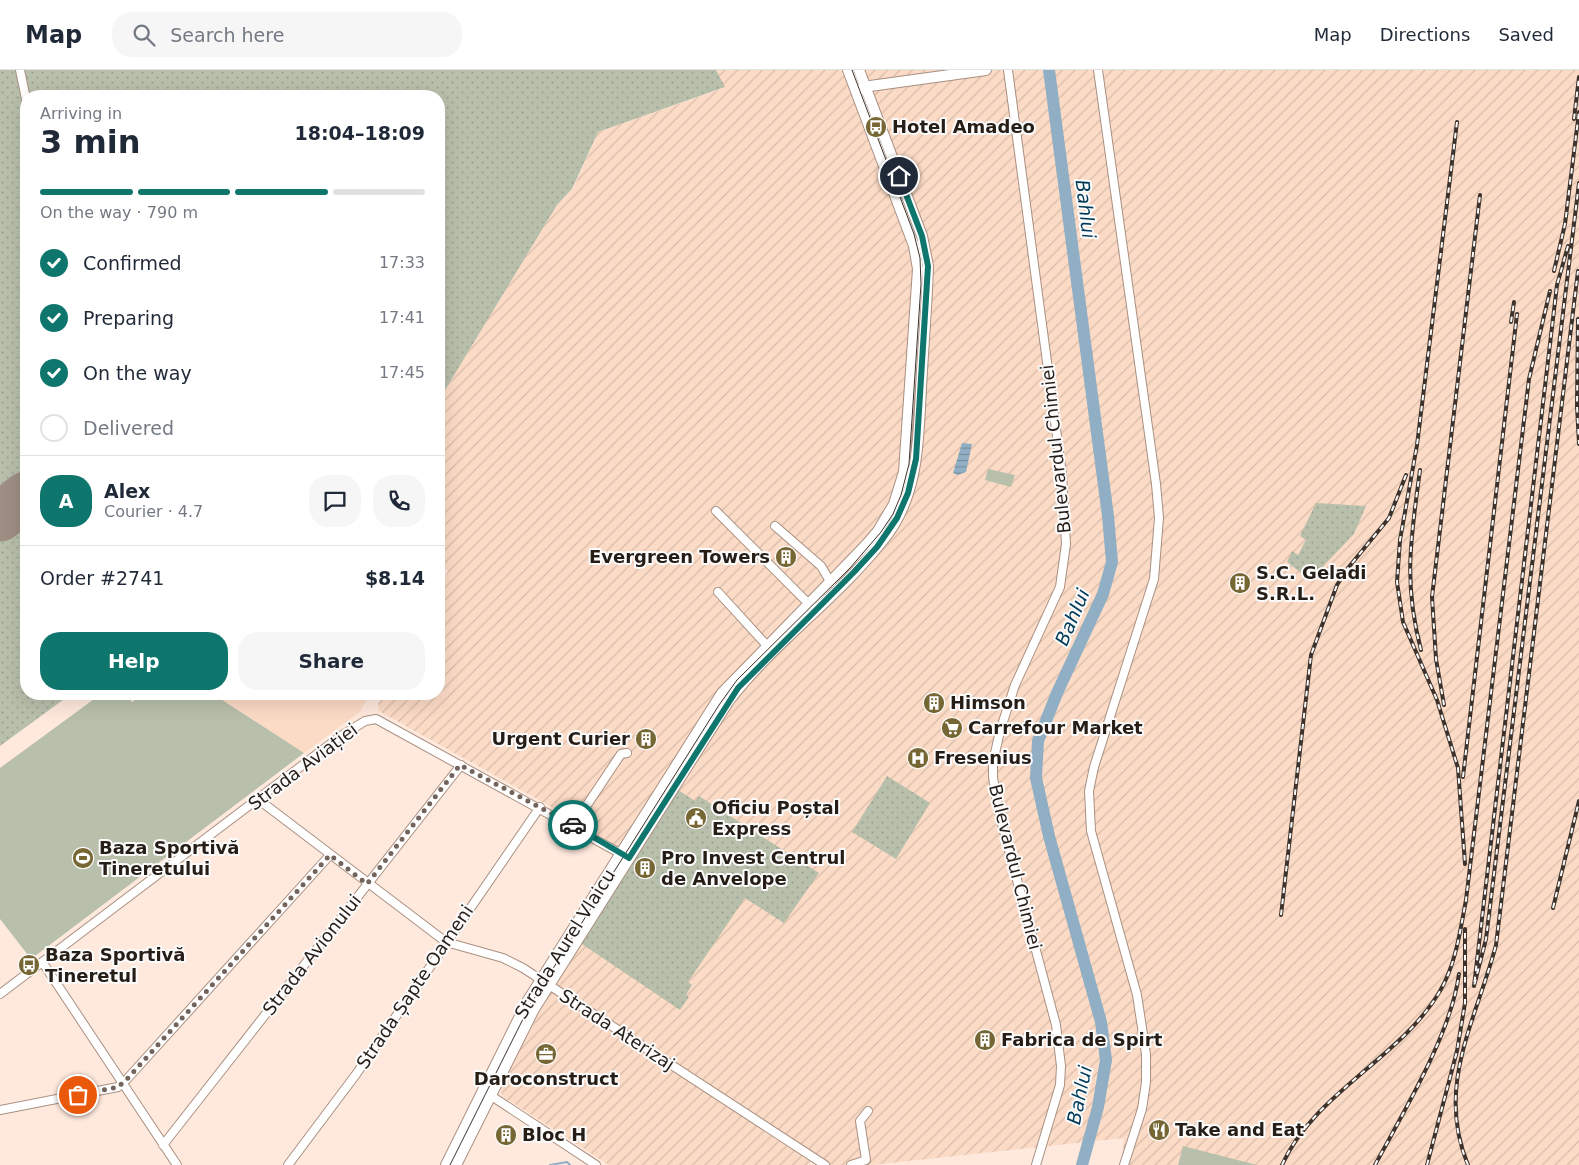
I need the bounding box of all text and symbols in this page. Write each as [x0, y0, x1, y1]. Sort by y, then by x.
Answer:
search box [112, 12, 462, 57]
text: Map [25, 21, 82, 49]
icon: search [130, 21, 158, 49]
text: Search here [170, 24, 284, 46]
text: Map [1314, 24, 1352, 45]
text: Directions [1380, 24, 1470, 45]
text: Saved [1498, 24, 1554, 45]
text: Arriving in [40, 104, 122, 123]
bus stop icon: Hotel Amadeo [864, 115, 888, 139]
place label: Hotel Amadeo [892, 116, 1035, 137]
text: 18:04–18:09 [295, 122, 425, 144]
text: 3 min [40, 123, 141, 161]
pin [878, 155, 920, 197]
icon: home [885, 162, 913, 190]
water label: Bahlui [1071, 178, 1101, 240]
text: On the way · 790 m [40, 203, 198, 222]
icon: check [40, 249, 68, 277]
text: Confirmed [83, 252, 182, 274]
text: 17:33 [379, 253, 425, 272]
icon: check [40, 304, 68, 332]
text: Preparing [83, 307, 174, 329]
text: 17:41 [379, 308, 425, 327]
icon: check [40, 359, 68, 387]
text: On the way [83, 362, 192, 384]
text: 17:45 [379, 363, 425, 382]
street label: Bulevardul Chimiei [1036, 364, 1075, 535]
text: Delivered [83, 417, 174, 439]
button: chat [309, 475, 361, 527]
button: phone [373, 475, 425, 527]
text: Alex [104, 480, 150, 502]
text: A [59, 490, 73, 512]
text: Courier · 4.7 [104, 502, 203, 521]
building icon: Evergreen Towers [774, 545, 798, 569]
place label: Evergreen Towers [589, 546, 770, 567]
place label: S.C. Geladi S.R.L. [1256, 562, 1366, 604]
text: Order #2741 [40, 567, 164, 589]
text: $8.14 [365, 567, 425, 589]
building icon: S.C. Geladi S.R.L. [1228, 571, 1252, 595]
water label: Bahlui [1050, 585, 1094, 649]
button: Help [40, 632, 228, 690]
button: Share [238, 632, 425, 690]
building icon: Himson [922, 691, 946, 715]
place label: Himson [950, 692, 1026, 713]
supermarket icon: Carrefour Market [940, 716, 964, 740]
place label: Carrefour Market [968, 717, 1143, 738]
street label: Strada Aviației [244, 719, 361, 814]
building icon: Urgent Curier [634, 727, 658, 751]
place label: Urgent Curier [492, 728, 630, 749]
hospital icon: Fresenius [906, 746, 930, 770]
place label: Fresenius [934, 747, 1032, 768]
street label: Bulevardul Chimiei [985, 782, 1046, 952]
place label: Oficiu Poștal Express [712, 797, 840, 839]
courier [548, 800, 598, 850]
public building icon: Oficiu Poștal Express [684, 806, 708, 830]
icon: car [559, 811, 587, 839]
place label: Baza Sportivă Tineretului [99, 837, 240, 879]
sports icon: Baza Sportivă Tineretului [71, 846, 95, 870]
place label: Pro Invest Centrul de Anvelope [661, 847, 845, 889]
building icon: Pro Invest Centrul de Anvelope [633, 856, 657, 880]
street label: Strada Aurel Vlaicu [510, 865, 619, 1022]
street label: Strada Avionului [258, 890, 365, 1019]
street label: Strada Șapte Oameni [352, 901, 477, 1073]
place label: Baza Sportivă Tineretul [45, 944, 186, 986]
bus stop icon: Baza Sportivă Tineretul [17, 953, 41, 977]
street label: Strada Aterizaj [556, 985, 679, 1075]
building icon: Fabrica de Spirt [973, 1028, 997, 1052]
place label: Fabrica de Spirt [1001, 1029, 1163, 1050]
office icon: Daroconstruct [534, 1042, 558, 1066]
water label: Bahlui [1062, 1063, 1096, 1126]
place label: Daroconstruct [474, 1068, 619, 1089]
pin [57, 1074, 99, 1116]
icon: bag [64, 1081, 92, 1109]
restaurant icon: Take and Eat [1147, 1118, 1171, 1142]
place label: Take and Eat [1175, 1119, 1305, 1140]
building icon: Bloc H [494, 1123, 518, 1147]
place label: Bloc H [522, 1124, 586, 1145]

